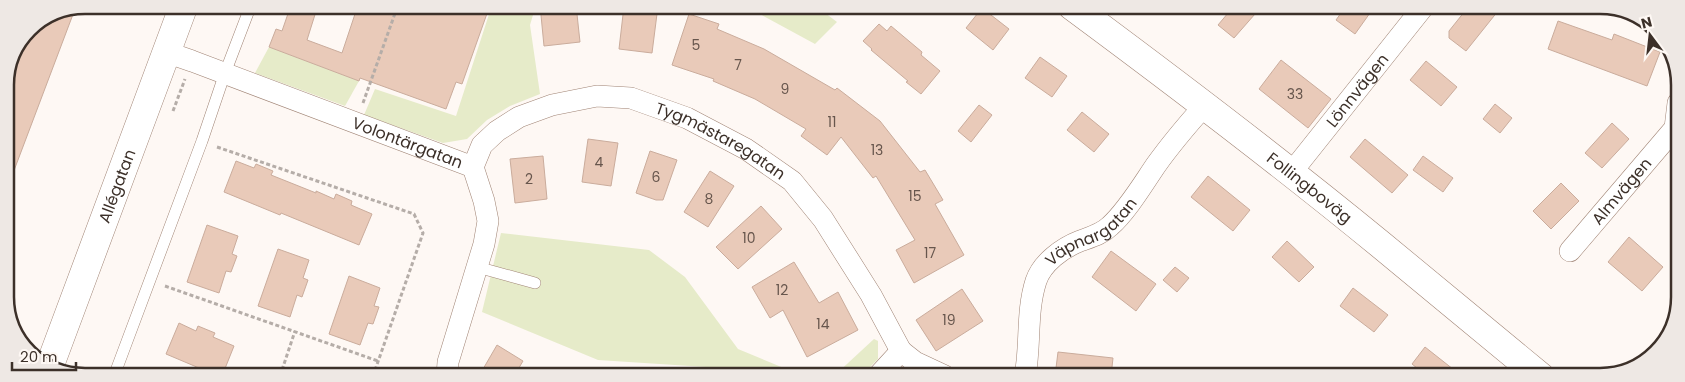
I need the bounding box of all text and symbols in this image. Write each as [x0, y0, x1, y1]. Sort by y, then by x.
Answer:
north arrow [1625, 10, 1675, 60]
text: N [1639, 11, 1654, 33]
house number: 5 [692, 35, 700, 55]
street label: Lönnvägen [1320, 48, 1394, 132]
house number: 7 [734, 55, 742, 75]
house number: 9 [781, 79, 789, 99]
house number: 33 [1287, 84, 1303, 104]
street label: Tygmästaregatan [652, 96, 790, 185]
street label: Volontärgatan [349, 111, 466, 174]
house number: 11 [828, 112, 836, 132]
house number: 13 [871, 140, 883, 160]
street label: Allégatan [92, 146, 141, 226]
street label: Follingboväg [1262, 146, 1357, 228]
house number: 4 [595, 152, 604, 172]
street label: Almvägen [1586, 152, 1657, 230]
house number: 6 [652, 167, 661, 187]
house number: 2 [525, 169, 533, 189]
house number: 15 [908, 186, 922, 206]
house number: 8 [705, 189, 714, 209]
street label: Väpnargatan [1040, 193, 1142, 271]
house number: 10 [742, 228, 756, 248]
house number: 17 [924, 243, 936, 263]
house number: 12 [776, 280, 788, 300]
house number: 19 [942, 310, 956, 330]
house number: 14 [816, 314, 830, 334]
scale bar [12, 340, 76, 372]
text: 20 m [20, 346, 58, 367]

